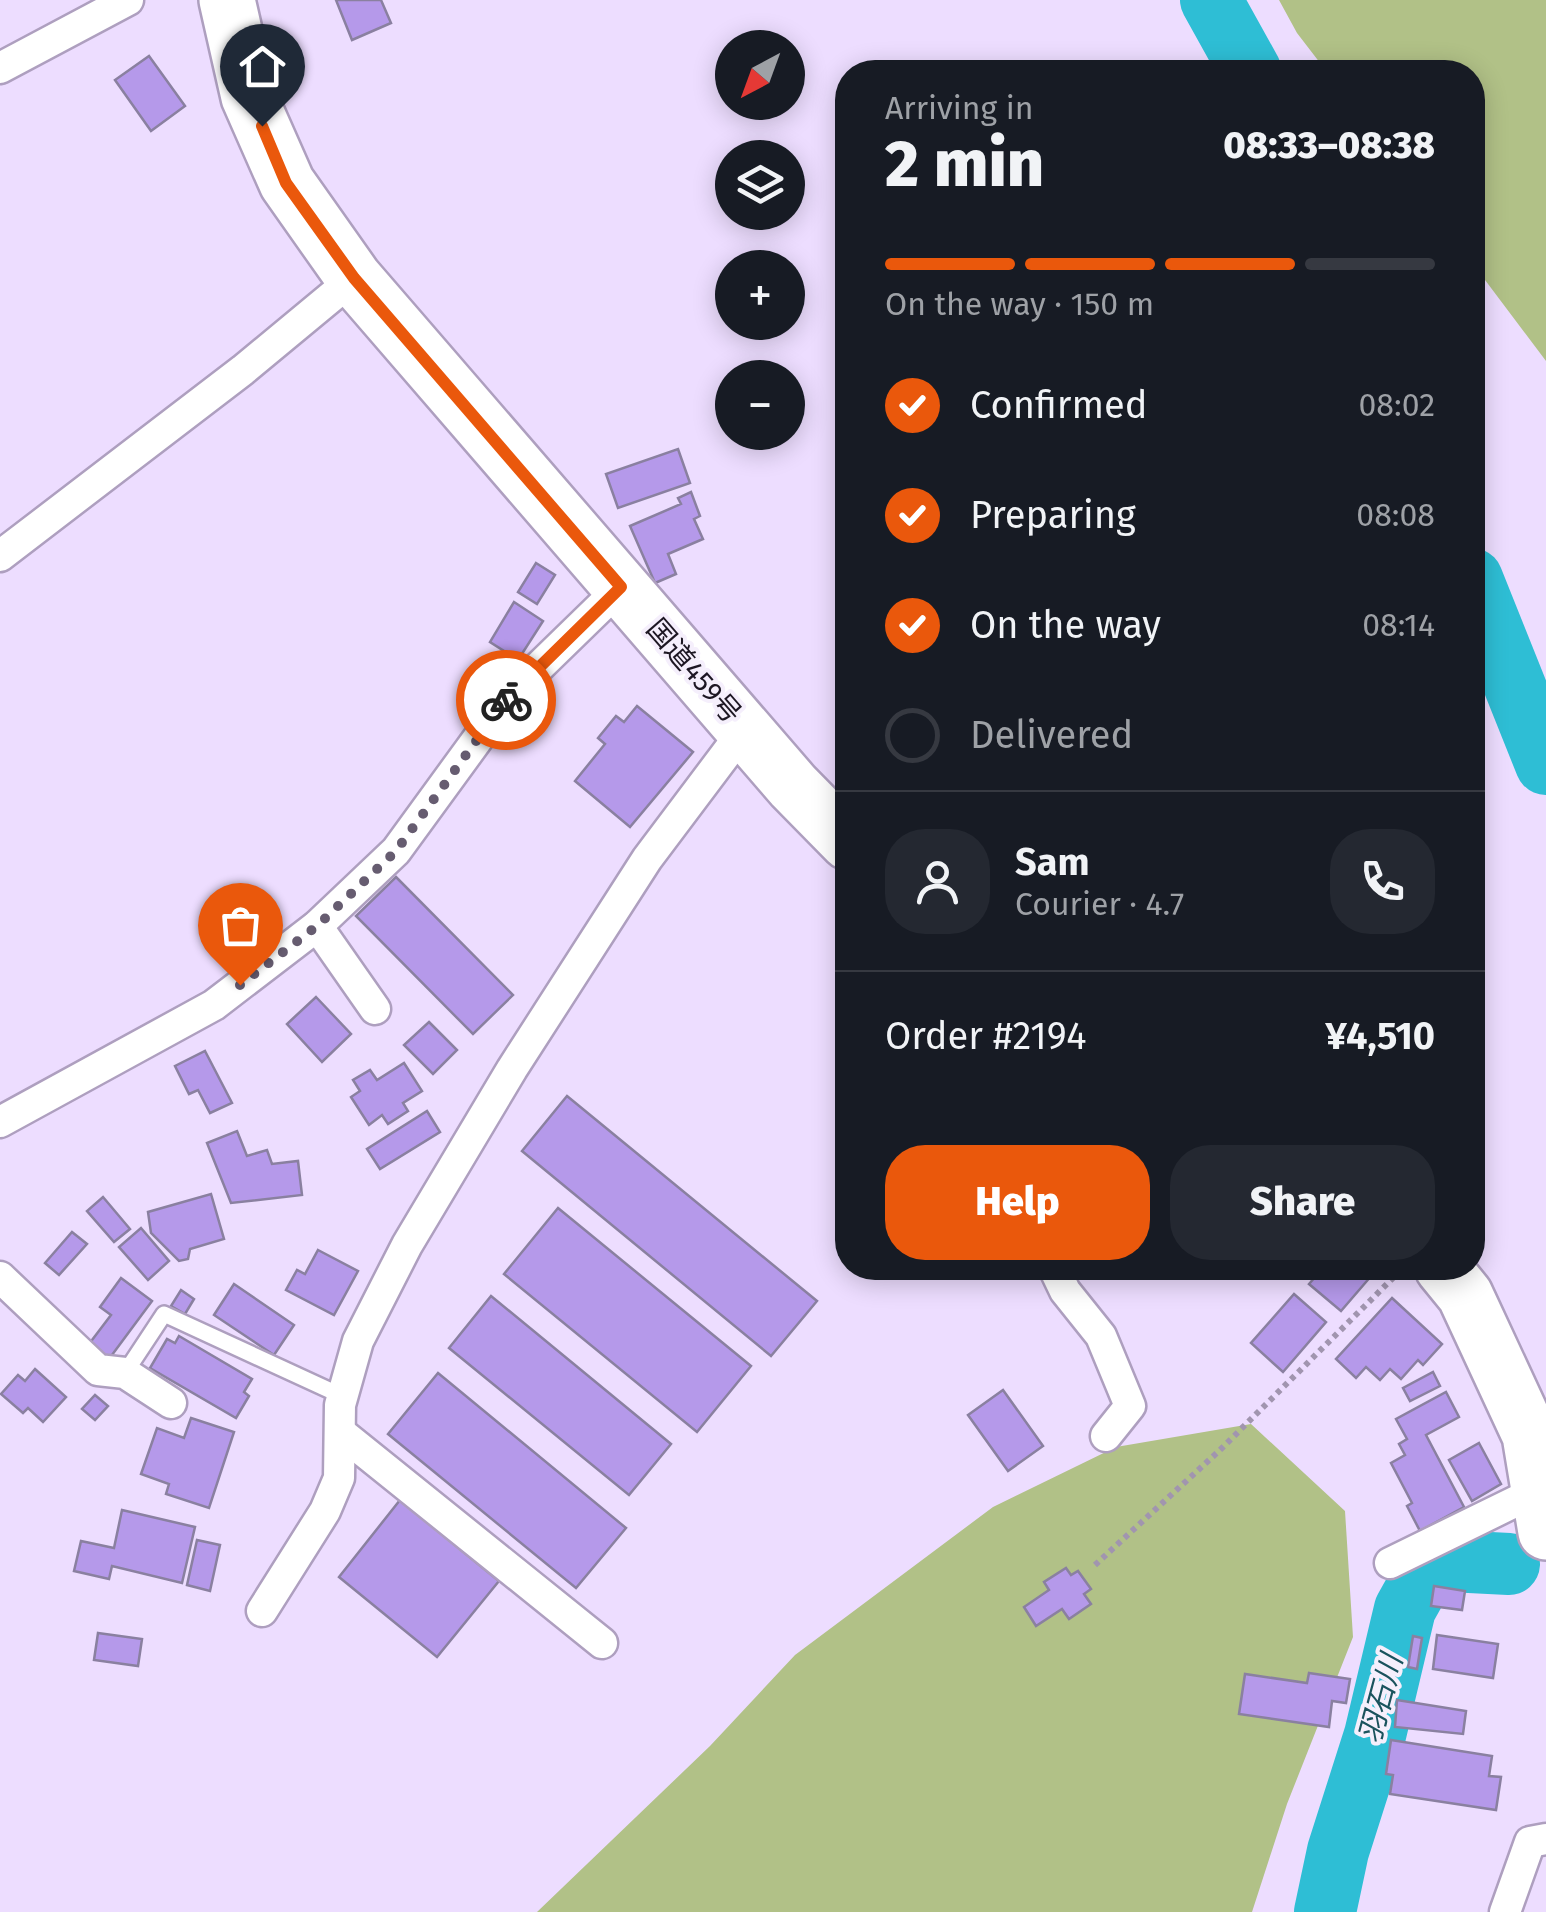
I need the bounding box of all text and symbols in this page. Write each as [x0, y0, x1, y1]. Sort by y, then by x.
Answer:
pin [220, 24, 305, 127]
north arrow [715, 30, 805, 120]
map controls [715, 30, 805, 450]
icon: home [235, 39, 290, 94]
text: Arriving in [885, 89, 1033, 127]
text: 08:33–08:38 [1223, 122, 1435, 168]
text: 2 min [885, 125, 1044, 203]
button: layers [715, 140, 805, 230]
button: + [715, 250, 805, 340]
text: On the way · 150 m [885, 285, 1154, 323]
button: − [715, 360, 805, 450]
icon: check [885, 378, 940, 433]
text: Confirmed [970, 382, 1148, 428]
text: 08:02 [1359, 386, 1435, 424]
icon: check [885, 488, 940, 543]
text: Preparing [970, 492, 1136, 538]
text: 08:08 [1356, 496, 1435, 534]
icon: check [885, 598, 940, 653]
text: On the way [970, 602, 1161, 648]
text: 08:14 [1362, 606, 1435, 644]
street label: 国道459号 [640, 612, 748, 730]
courier [456, 650, 556, 750]
icon: bike [479, 673, 534, 728]
text: Delivered [970, 712, 1133, 758]
button: person [885, 829, 990, 934]
button: phone [1330, 829, 1435, 934]
text: Sam [1015, 839, 1090, 885]
pin [198, 883, 283, 986]
text: Courier · 4.7 [1015, 885, 1184, 923]
icon: bag [213, 898, 268, 953]
text: Order #2194 [885, 1013, 1086, 1059]
text: ¥4,510 [1325, 1013, 1435, 1059]
button: Help [885, 1145, 1150, 1260]
button: Share [1170, 1145, 1435, 1260]
water label: 羽石川 [1352, 1648, 1411, 1747]

